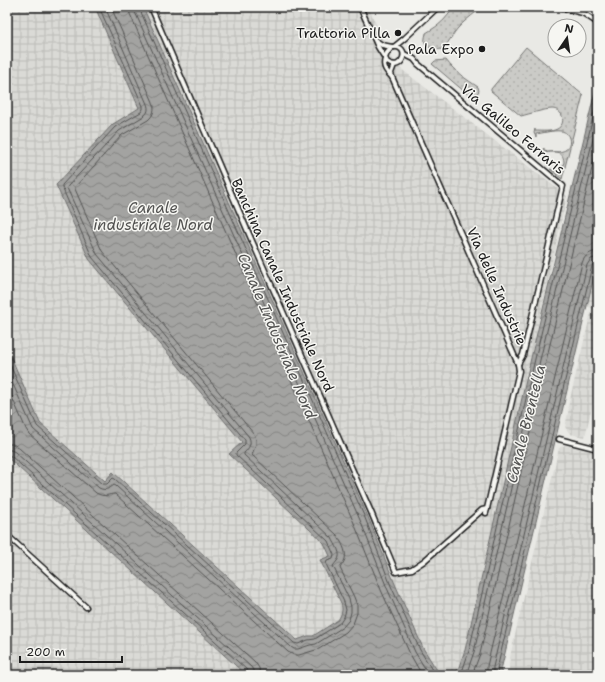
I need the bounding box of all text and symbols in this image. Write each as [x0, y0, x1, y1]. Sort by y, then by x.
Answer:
north arrow [547, 18, 587, 58]
text: N [563, 20, 575, 37]
place label: Trattoria Pilla [296, 24, 390, 42]
marker: Trattoria Pilla [393, 28, 403, 38]
place label: Pala Expo [408, 40, 474, 58]
marker: Pala Expo [477, 44, 487, 54]
street label: Via Galileo Ferraris [457, 80, 569, 178]
street label: Banchina Canale Industriale Nord [228, 176, 338, 394]
water label: Canale industriale Nord [93, 198, 213, 235]
street label: Via delle Industrie [463, 224, 531, 348]
water label: Canale Industriale Nord [234, 250, 320, 422]
water label: Canale Brentella [502, 363, 550, 485]
scale bar [20, 638, 122, 664]
text: 200 m [26, 644, 65, 660]

